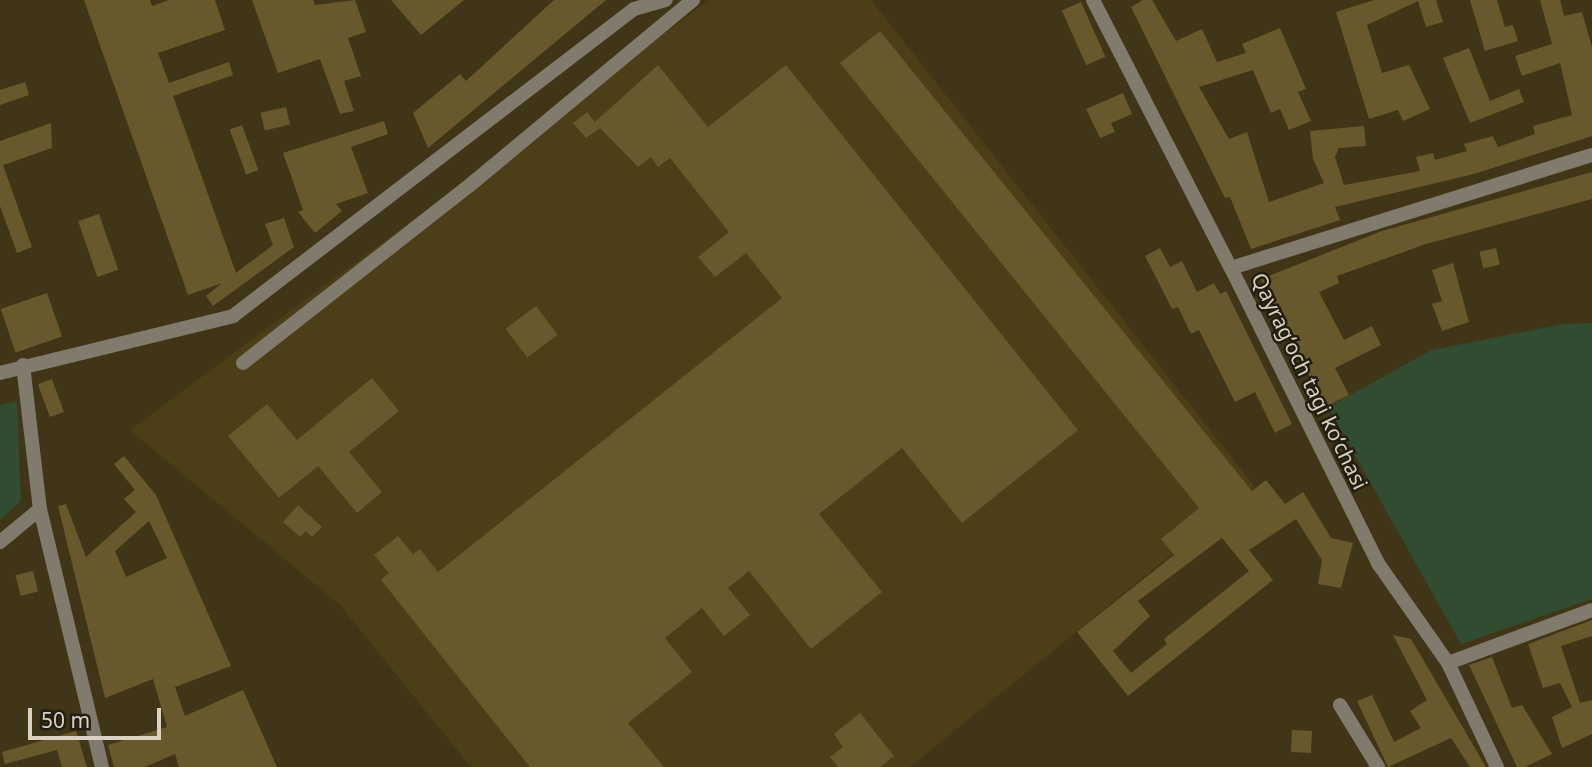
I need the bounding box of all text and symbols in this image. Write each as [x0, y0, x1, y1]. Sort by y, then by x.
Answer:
street label: Qayragʻoch tagi koʻchasi [1247, 269, 1373, 493]
scale bar [32, 694, 164, 738]
text: 50 m [41, 706, 90, 734]

